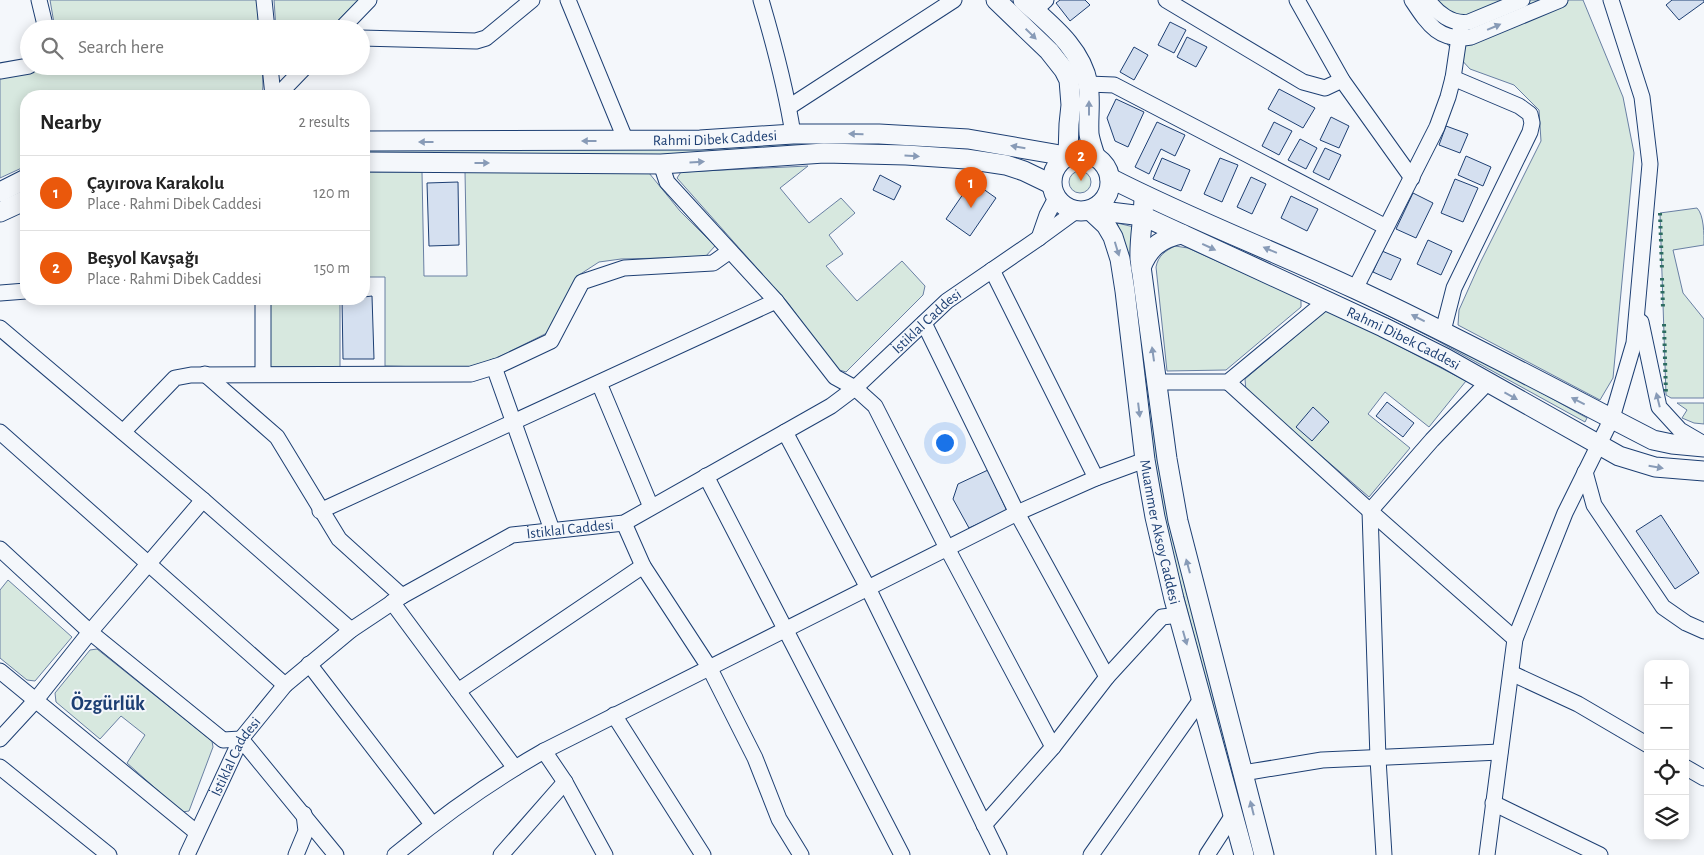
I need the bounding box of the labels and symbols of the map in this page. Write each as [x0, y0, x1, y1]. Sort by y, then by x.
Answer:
one-way arrow [1487, 23, 1502, 31]
one-way arrow [1025, 28, 1037, 40]
one-way arrow [1085, 100, 1093, 116]
street label: Rahmi Dibek Caddesi [653, 128, 778, 148]
one-way arrow [848, 130, 864, 138]
one-way arrow [580, 137, 596, 145]
one-way arrow [418, 138, 434, 146]
pin: 2 [1065, 140, 1097, 181]
one-way arrow [1009, 143, 1025, 151]
one-way arrow [904, 152, 920, 160]
one-way arrow [690, 158, 706, 166]
one-way arrow [475, 159, 491, 167]
pin: 1 [955, 167, 987, 208]
one-way arrow [1113, 242, 1121, 257]
one-way arrow [1202, 243, 1216, 251]
one-way arrow [1263, 246, 1277, 254]
street label: İstiklal Caddesi [888, 287, 964, 357]
street label: Rahmi Dibek Caddesi [1344, 304, 1463, 373]
one-way arrow [1411, 314, 1425, 322]
one-way arrow [1149, 346, 1157, 362]
one-way arrow [1505, 391, 1518, 400]
one-way arrow [1654, 392, 1662, 408]
one-way arrow [1571, 397, 1585, 405]
one-way arrow [1136, 402, 1144, 418]
your location [932, 430, 958, 456]
street label: Muammer Aksoy Caddesi [1137, 458, 1182, 606]
one-way arrow [1649, 463, 1665, 471]
street label: İstiklal Caddesi [525, 517, 615, 541]
one-way arrow [1184, 558, 1192, 573]
one-way arrow [1181, 630, 1189, 645]
district label: Özgürlük [71, 691, 145, 714]
street label: İstiklal Caddesi [207, 714, 264, 798]
one-way arrow [1247, 800, 1255, 815]

